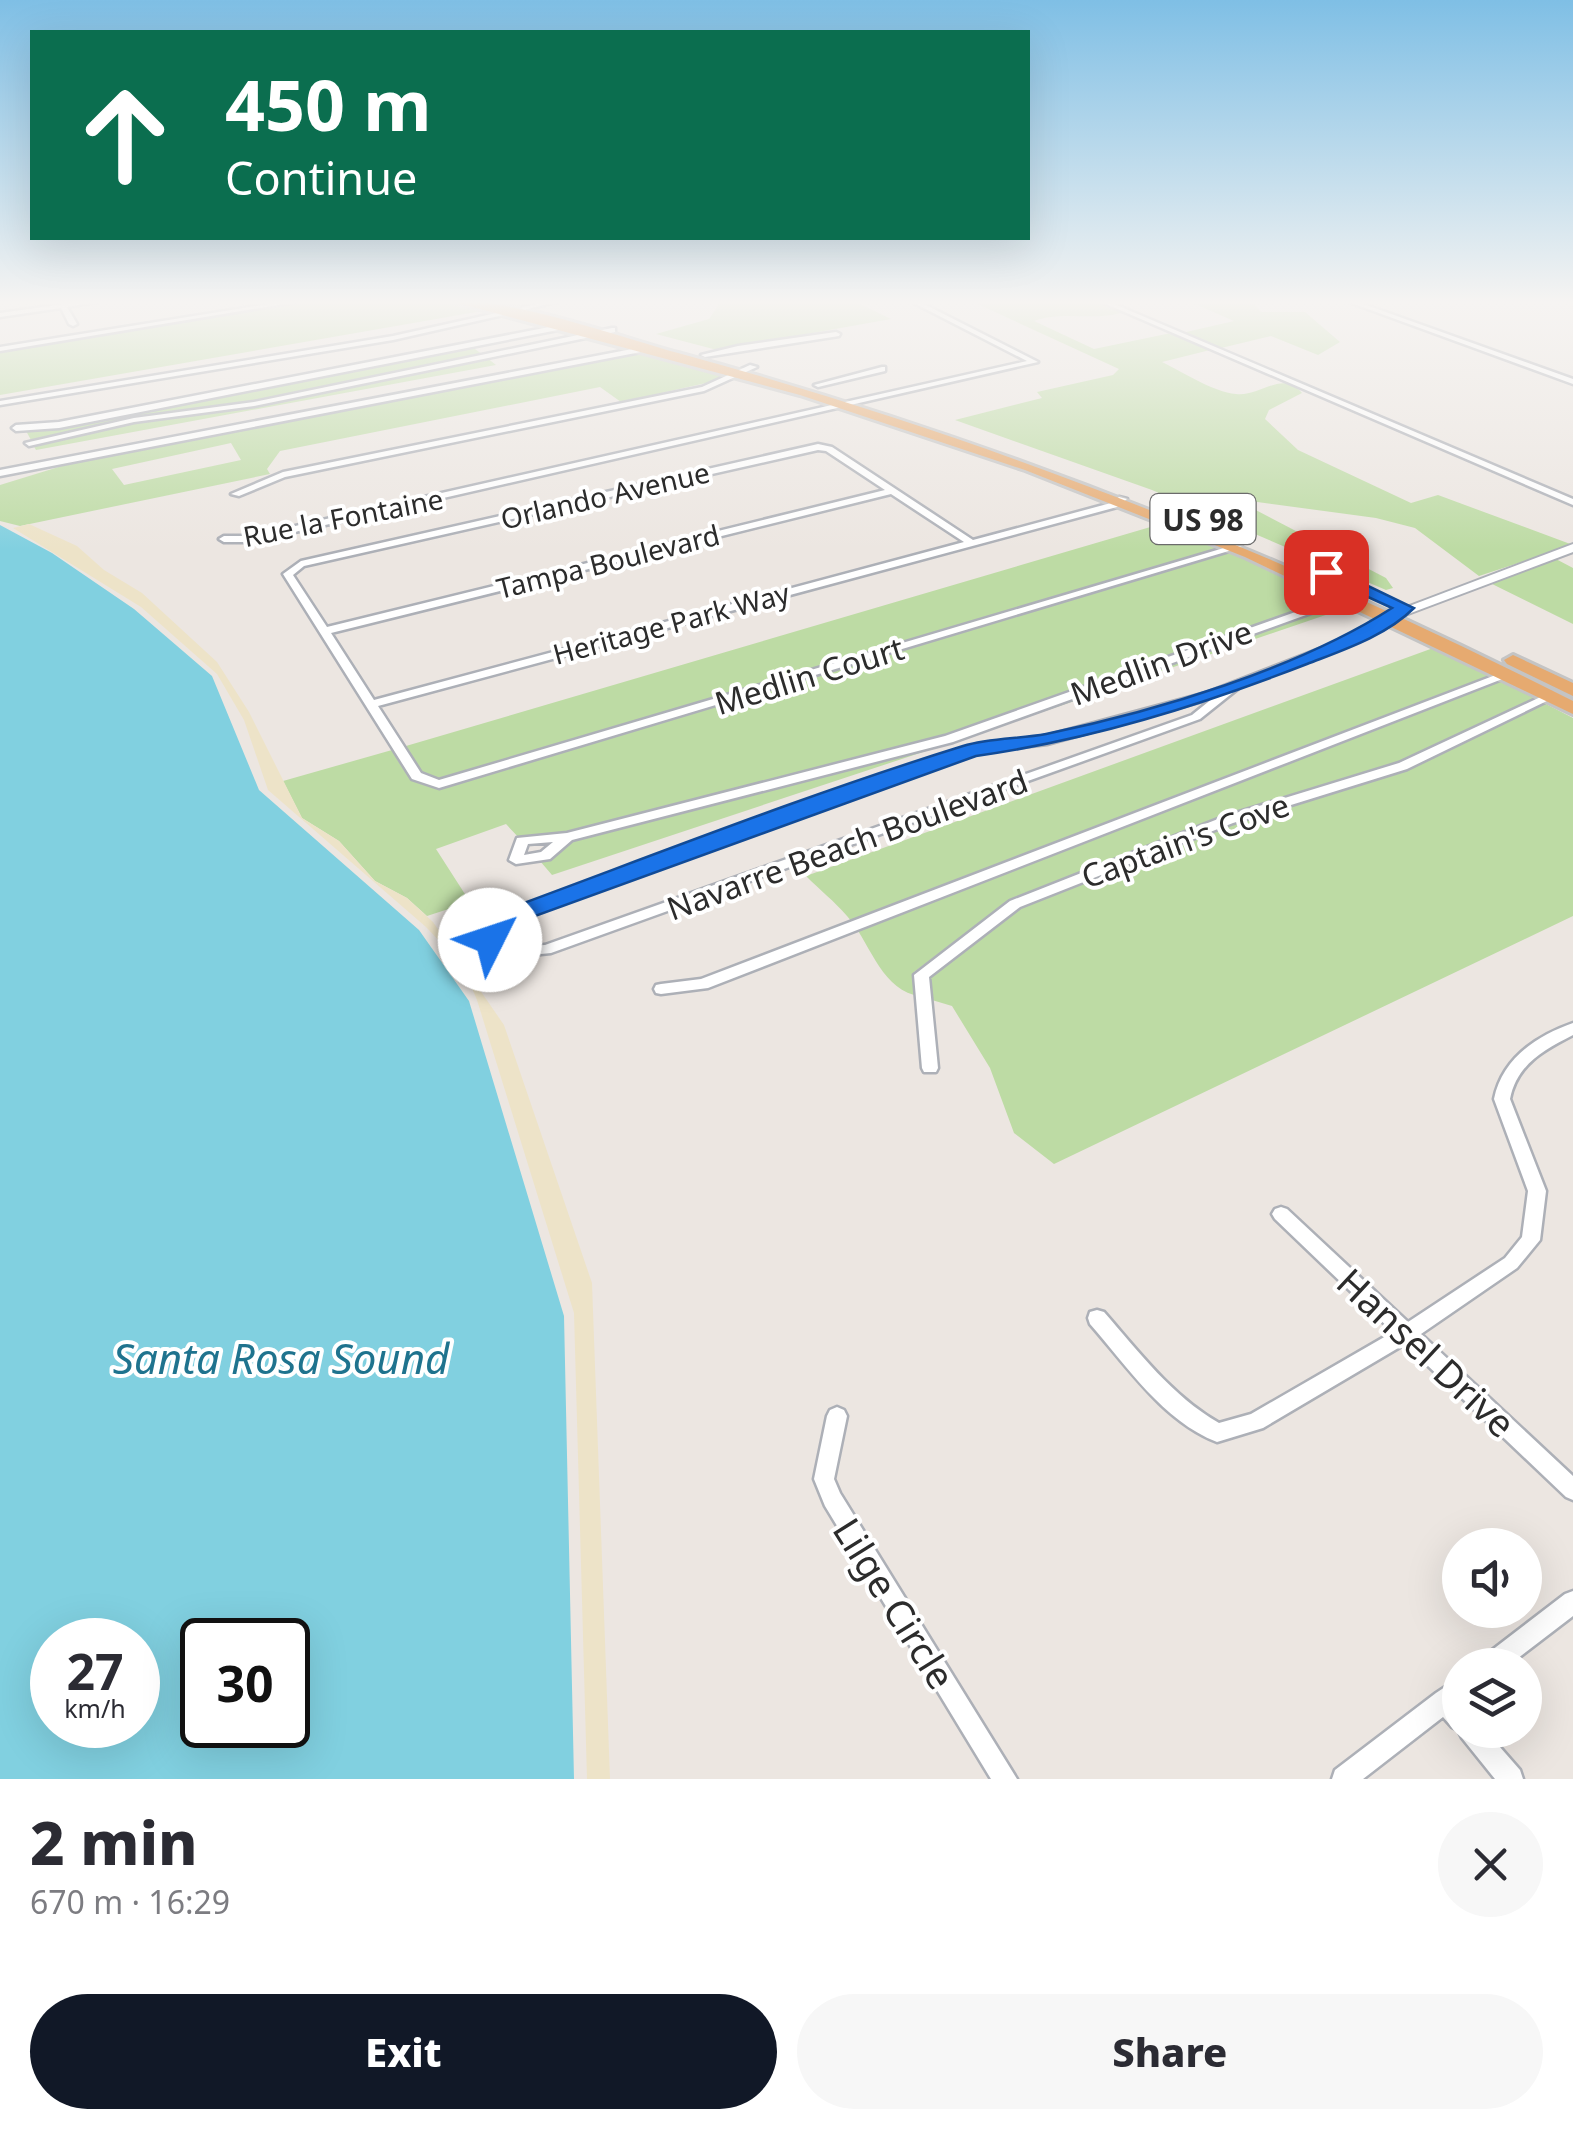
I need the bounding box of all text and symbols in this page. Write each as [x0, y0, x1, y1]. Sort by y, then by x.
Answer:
text: 450 m [225, 56, 432, 152]
icon: ahead [60, 70, 190, 200]
text: Continue [225, 147, 417, 208]
street label: Orlando Avenue [497, 452, 713, 538]
street label: Rue la Fontaine [240, 479, 446, 555]
road number: US 98 [1150, 494, 1256, 544]
street label: Tampa Boulevard [493, 515, 723, 607]
pin [1284, 530, 1369, 615]
icon: arrive [1299, 545, 1354, 600]
street label: Heritage Park Way [549, 573, 794, 673]
street label: Medlin Drive [1064, 609, 1258, 715]
street label: Medlin Court [709, 626, 909, 724]
street label: Navarre Beach Boulevard [661, 759, 1033, 929]
street label: Captain's Cove [1075, 782, 1295, 898]
position arrow [438, 888, 542, 992]
street label: Hansel Drive [1327, 1256, 1527, 1448]
water label: Santa Rosa Sound [113, 1329, 451, 1386]
street label: Lilge Circle [822, 1508, 968, 1698]
map controls [1442, 1528, 1542, 1748]
button: sound [1442, 1528, 1542, 1628]
speed limit sign: 30 [180, 1618, 310, 1748]
text: 27 [66, 1637, 124, 1705]
button: layers [1442, 1648, 1542, 1748]
text: km/h [64, 1691, 126, 1725]
text: 2 min [30, 1801, 198, 1883]
button: close [1438, 1812, 1543, 1917]
text: 670 m · 16:29 [30, 1880, 230, 1923]
button: Exit [30, 1994, 777, 2109]
button: Share [797, 1994, 1543, 2109]

